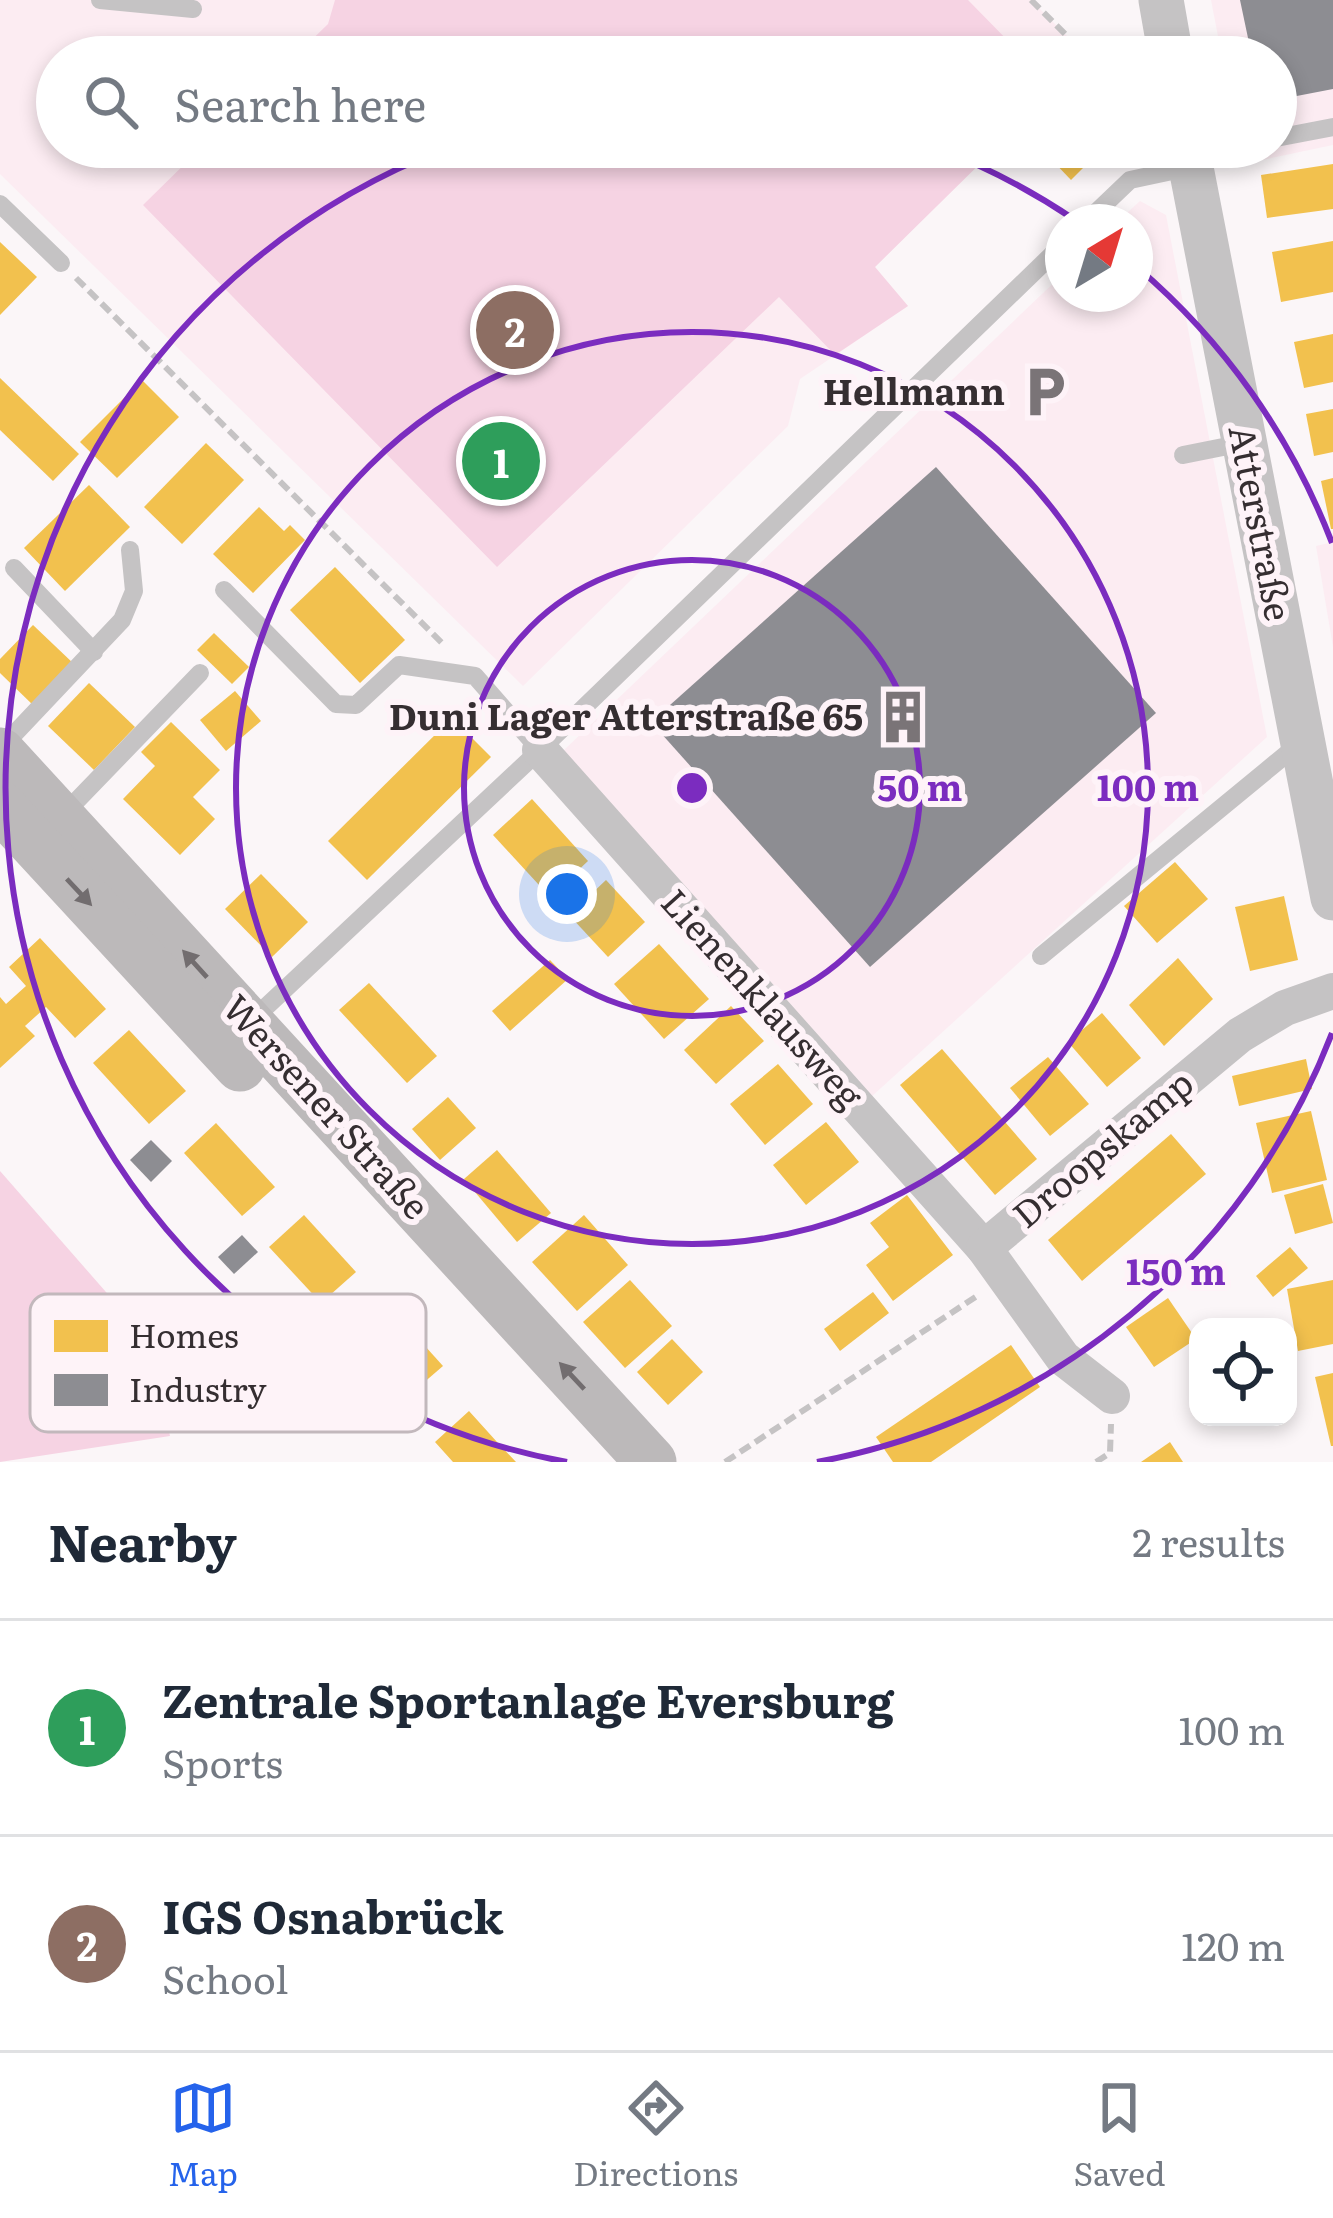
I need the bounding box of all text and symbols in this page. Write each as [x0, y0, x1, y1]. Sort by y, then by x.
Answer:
search box [36, 36, 1297, 168]
icon: search [78, 69, 144, 135]
text: Search here [174, 69, 426, 136]
north arrow [1045, 204, 1153, 312]
pin: 2 [476, 285, 554, 375]
place label: Hellmann [823, 363, 1005, 416]
parking icon: Hellmann [1016, 363, 1074, 421]
pin: 1 [462, 416, 540, 506]
street label: Atterstraße [1218, 420, 1307, 625]
place label: Duni Lager Atterstraße 65 [389, 688, 863, 741]
building icon: Duni Lager Atterstraße 65 [874, 688, 932, 746]
text: 50 m [878, 759, 963, 812]
text: 100 m [1097, 759, 1199, 812]
centre of rings [671, 767, 713, 809]
your location [537, 864, 597, 924]
street label: Lienenklausweg [651, 876, 878, 1120]
one-way arrow [65, 878, 93, 907]
one-way arrow [181, 950, 209, 979]
street label: Wersener Straße [212, 981, 443, 1230]
street label: Droopskamp [999, 1056, 1203, 1239]
text: 150 m [1126, 1243, 1226, 1296]
legend [30, 1294, 426, 1432]
text: Homes [129, 1309, 239, 1358]
map controls [1189, 1318, 1297, 1426]
button: locate [1189, 1318, 1297, 1426]
one-way arrow [558, 1361, 586, 1390]
text: Industry [129, 1363, 267, 1412]
text: Nearby [48, 1502, 237, 1578]
text: 2 results [1132, 1511, 1285, 1569]
text: Zentrale Sportanlage Eversburg [162, 1665, 894, 1732]
text: 1 [79, 1699, 95, 1757]
text: 100 m [1178, 1699, 1285, 1757]
text: Sports [162, 1732, 283, 1790]
text: IGS Osnabrück [162, 1881, 504, 1948]
text: 2 [77, 1915, 97, 1973]
text: 120 m [1181, 1915, 1285, 1973]
text: School [162, 1948, 288, 2006]
tab: Map [168, 2075, 238, 2196]
tab: Directions [573, 2075, 738, 2196]
tab: Saved [1073, 2075, 1165, 2196]

